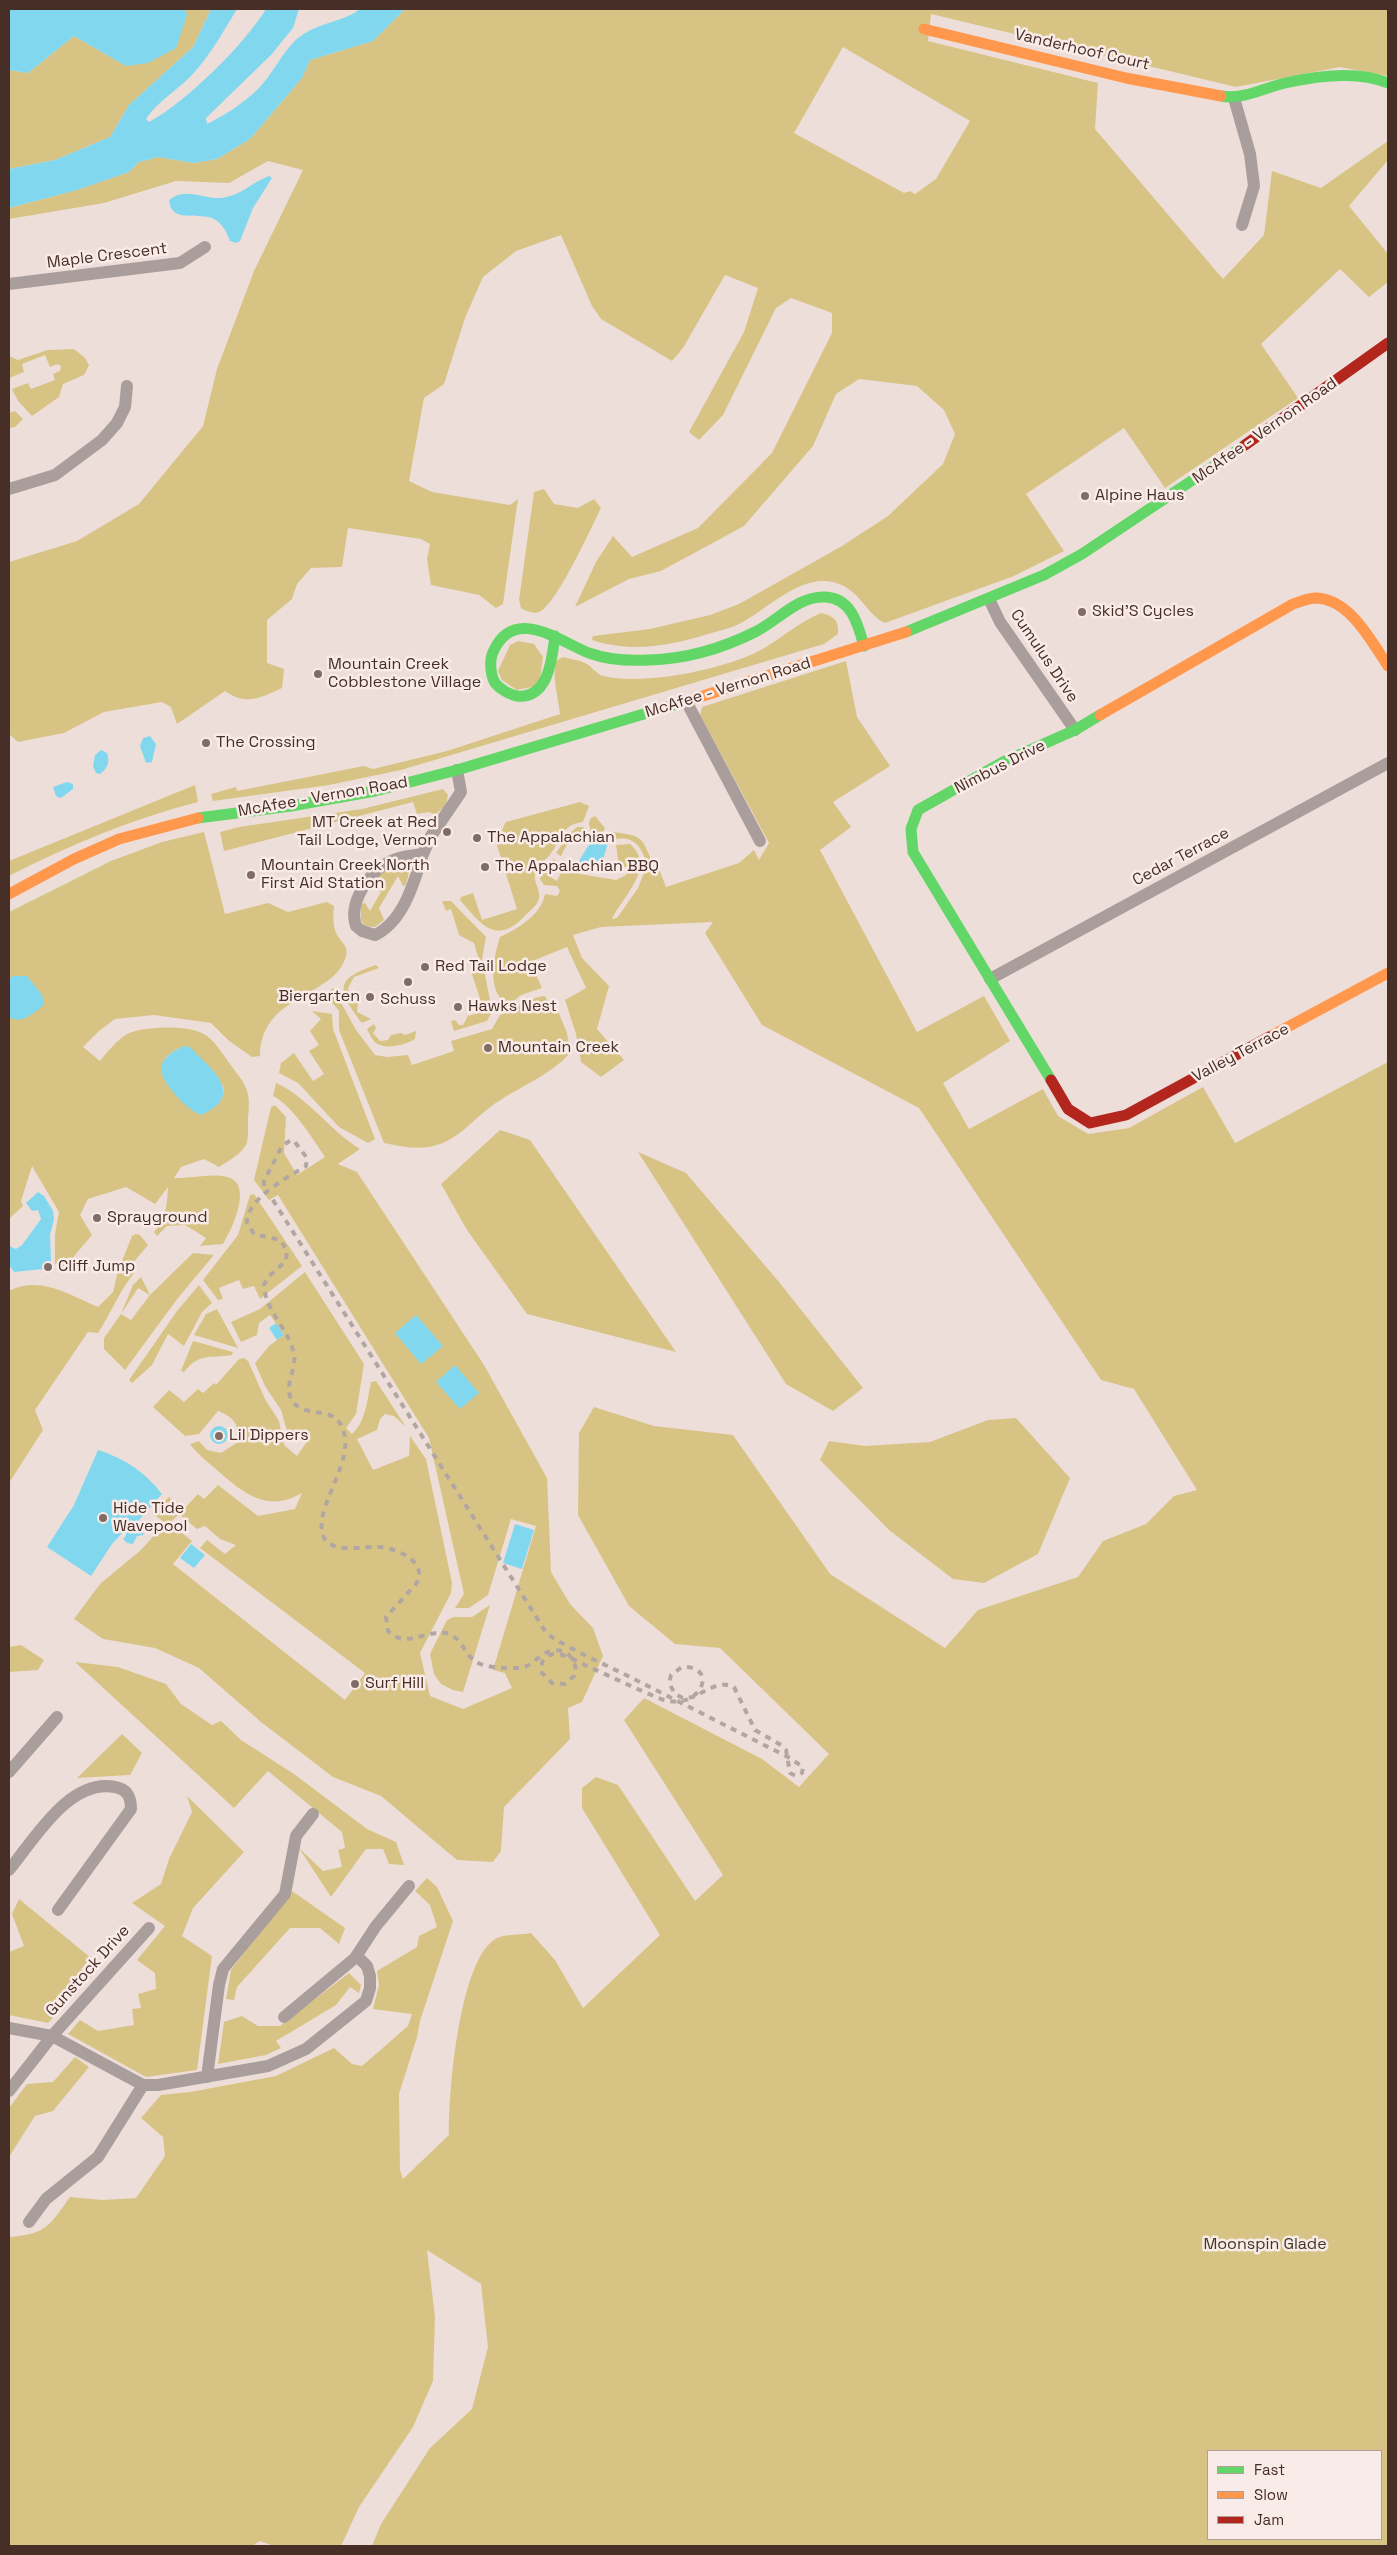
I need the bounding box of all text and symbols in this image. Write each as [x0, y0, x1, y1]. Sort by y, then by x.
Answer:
street label: Vanderhoof Court [1013, 25, 1151, 75]
street label: Maple Crescent [46, 239, 168, 273]
street label: McAfee - Vernon Road [1189, 374, 1341, 488]
place label: Alpine Haus [1095, 486, 1184, 506]
marker: Alpine Haus [1079, 490, 1091, 502]
place label: Skid'S Cycles [1092, 602, 1194, 622]
street label: Cumulus Drive [1006, 606, 1082, 706]
marker: Skid'S Cycles [1076, 606, 1088, 618]
street label: McAfee - Vernon Road [643, 654, 813, 722]
place label: Mountain Creek Cobblestone Village [328, 655, 481, 693]
marker: Mountain Creek Cobblestone Village [312, 668, 324, 680]
place label: The Crossing [216, 733, 316, 753]
street label: Nimbus Drive [951, 736, 1049, 798]
marker: The Crossing [200, 737, 212, 749]
street label: McAfee - Vernon Road [237, 773, 409, 821]
place label: MT Creek at Red Tail Lodge, Vernon [297, 813, 437, 851]
street label: Cedar Terrace [1129, 824, 1233, 890]
marker: MT Creek at Red Tail Lodge, Vernon [441, 826, 453, 838]
place label: The Appalachian [487, 828, 615, 848]
marker: The Appalachian [471, 832, 483, 844]
place label: Mountain Creek North First Aid Station [261, 856, 430, 894]
place label: The Appalachian BBQ [495, 857, 659, 877]
marker: The Appalachian BBQ [479, 861, 491, 873]
marker: Mountain Creek North First Aid Station [245, 869, 257, 881]
place label: Red Tail Lodge [435, 957, 547, 977]
marker: Red Tail Lodge [419, 961, 431, 973]
marker: Schuss [402, 976, 414, 988]
place label: Biergarten [278, 987, 360, 1007]
place label: Schuss [380, 990, 436, 1010]
marker: Biergarten [364, 991, 376, 1003]
place label: Hawks Nest [468, 997, 557, 1017]
marker: Hawks Nest [452, 1001, 464, 1013]
street label: Valley Terrace [1189, 1019, 1293, 1087]
place label: Mountain Creek [498, 1038, 619, 1058]
marker: Mountain Creek [482, 1042, 494, 1054]
place label: Sprayground [107, 1208, 207, 1228]
marker: Sprayground [91, 1212, 103, 1224]
place label: Cliff Jump [58, 1257, 135, 1277]
marker: Cliff Jump [42, 1261, 54, 1273]
place label: Lil Dippers [229, 1426, 309, 1446]
marker: Lil Dippers [213, 1430, 225, 1442]
place label: Hide Tide Wavepool [113, 1499, 187, 1537]
marker: Hide Tide Wavepool [97, 1512, 109, 1524]
place label: Surf Hill [365, 1674, 424, 1694]
marker: Surf Hill [349, 1678, 361, 1690]
street label: Gunstock Drive [42, 1921, 134, 2021]
park label: Moonspin Glade [1203, 2235, 1327, 2255]
legend [1207, 2450, 1382, 2540]
text: Fast [1254, 2460, 1285, 2479]
text: Slow [1254, 2485, 1288, 2504]
text: Jam [1254, 2510, 1284, 2529]

